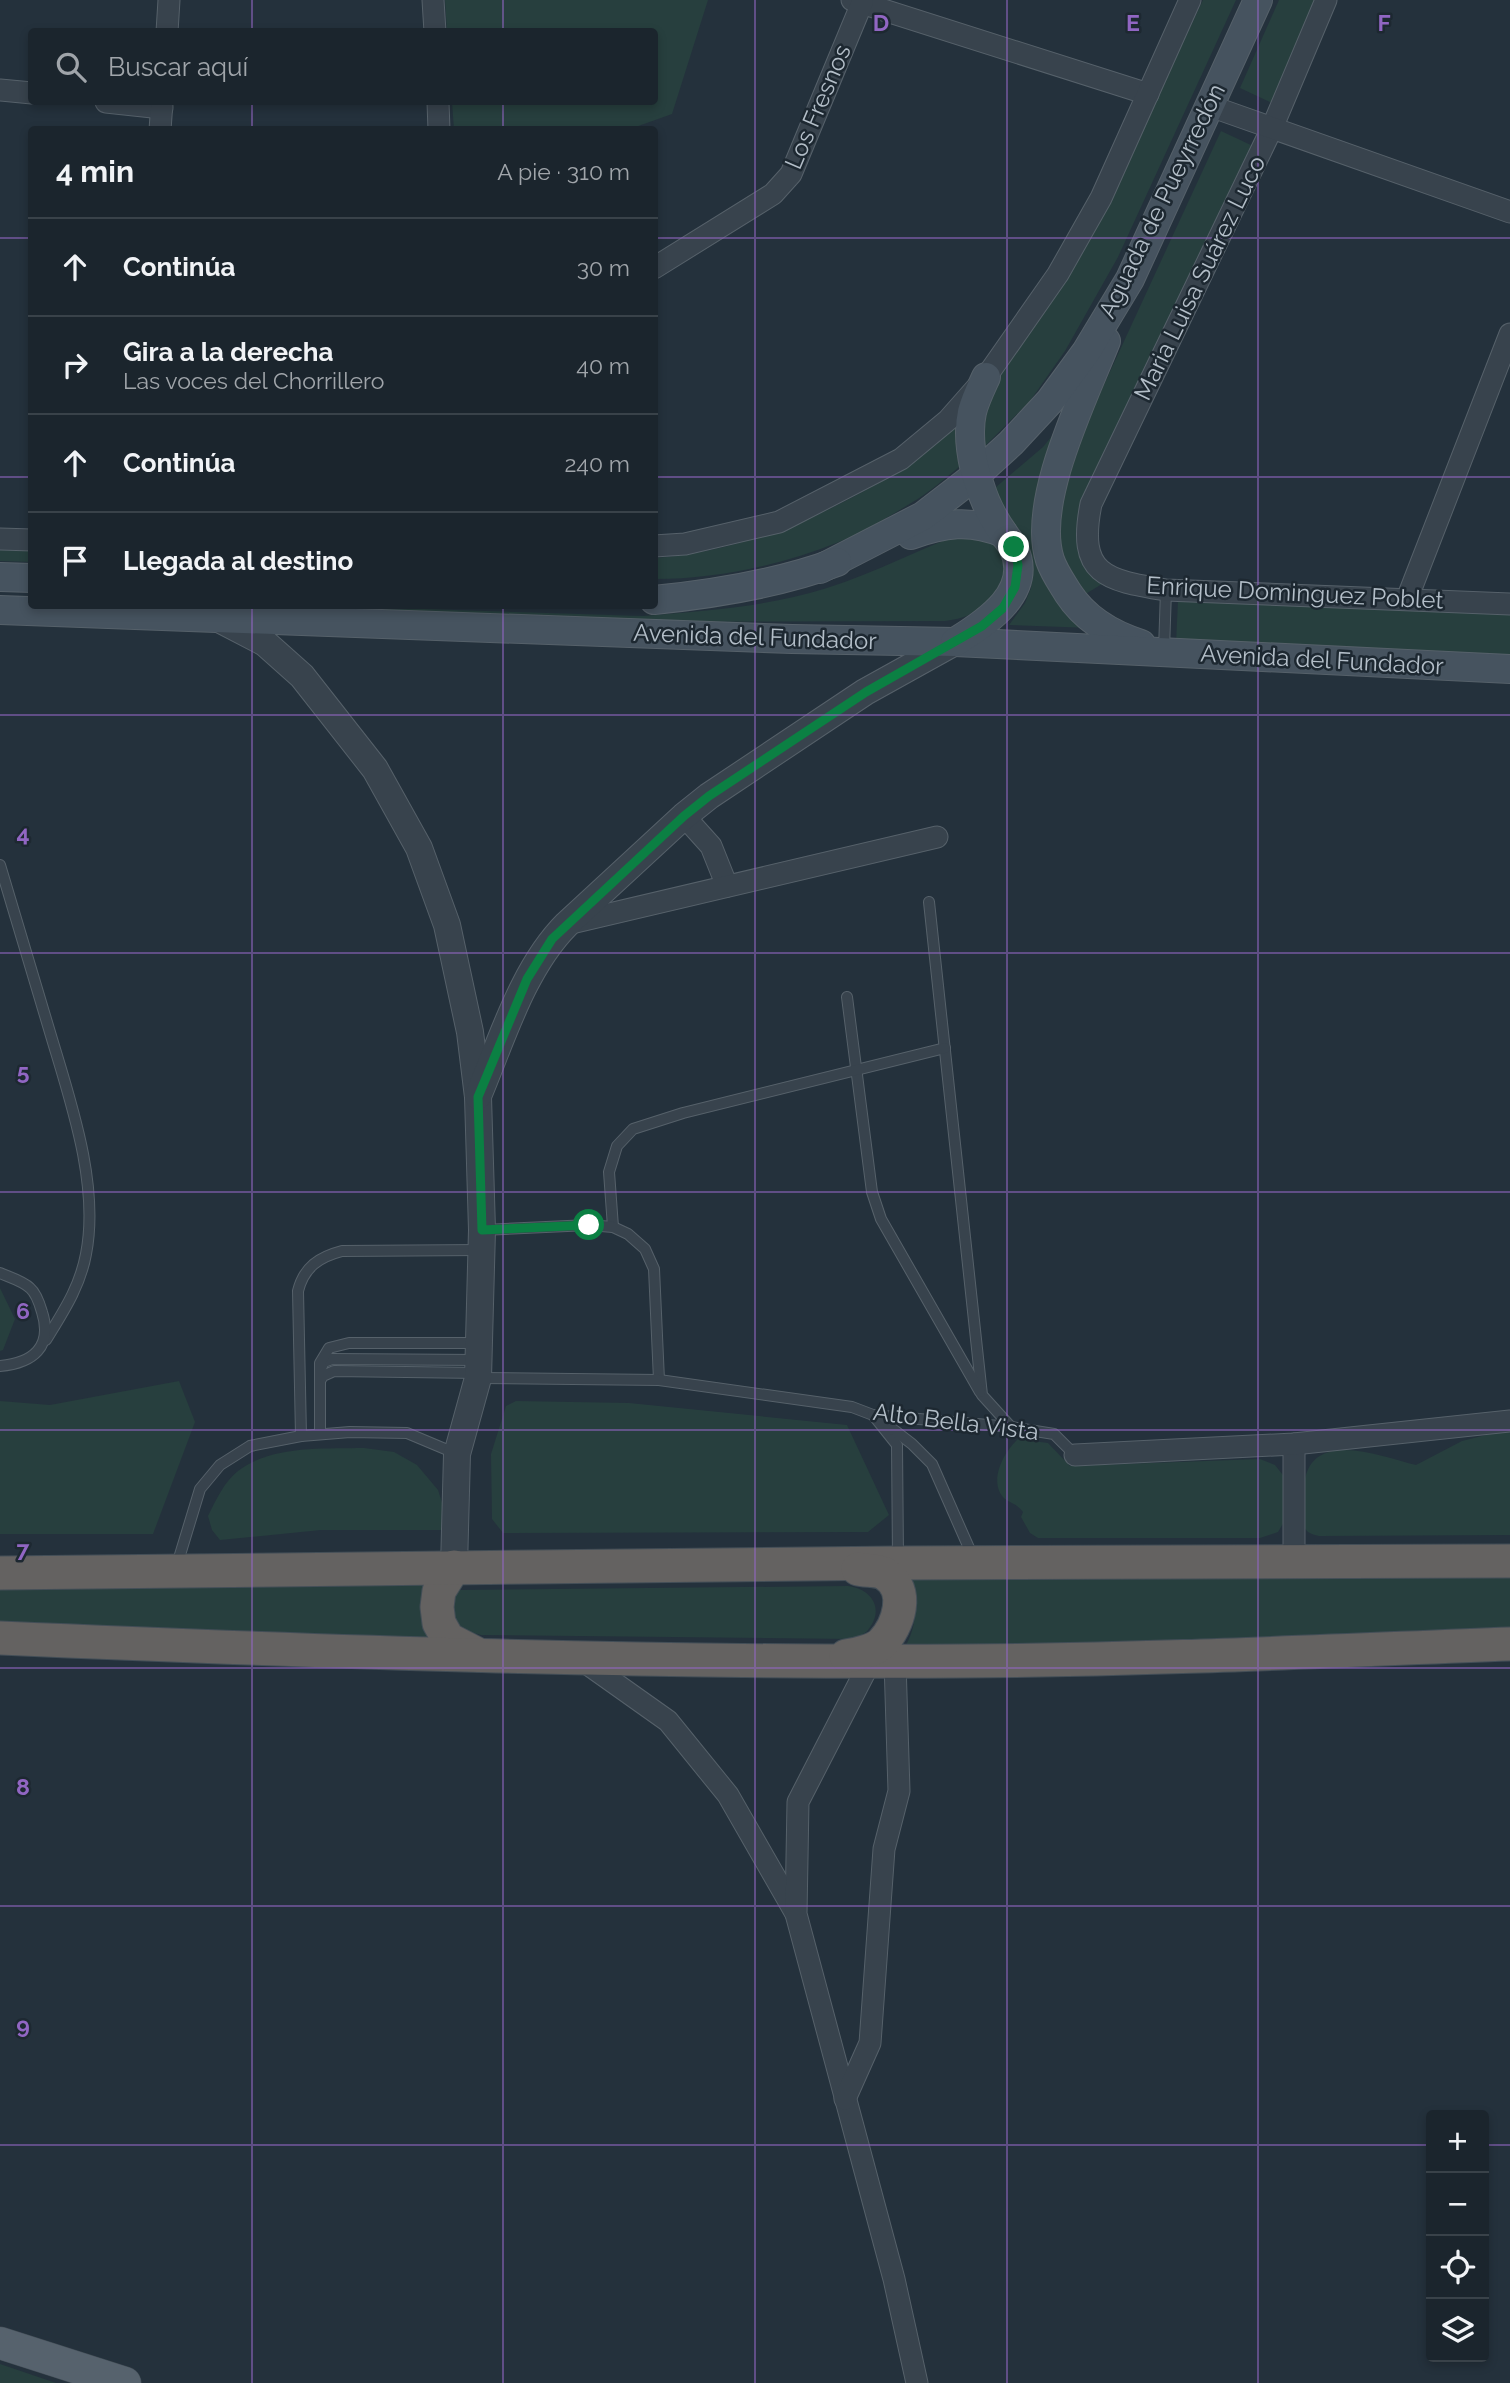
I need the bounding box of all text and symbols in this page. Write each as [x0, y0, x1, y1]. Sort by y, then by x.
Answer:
text: D [873, 9, 889, 36]
text: E [1126, 9, 1140, 36]
text: F [1377, 9, 1391, 36]
search box [28, 28, 658, 105]
street label: Los Fresnos [778, 40, 857, 173]
icon: search [52, 48, 90, 86]
text: Buscar aquí [108, 52, 248, 82]
street label: Aguada de Pueyrredón [1092, 79, 1231, 323]
street label: Maria Luisa Suárez Luco [1128, 151, 1271, 405]
text: 4 min [56, 154, 134, 189]
text: A pie · 310 m [497, 158, 630, 185]
icon: ahead [56, 248, 94, 286]
text: Continúa [123, 252, 235, 282]
text: 30 m [577, 254, 630, 281]
text: Gira a la derecha [123, 337, 333, 367]
icon: right [56, 346, 94, 384]
text: 40 m [576, 352, 630, 379]
text: Las voces del Chorrillero [123, 367, 384, 394]
icon: ahead [56, 444, 94, 482]
text: Continúa [123, 448, 235, 478]
text: 240 m [564, 450, 630, 477]
route end [998, 531, 1029, 562]
icon: arrive [56, 542, 94, 580]
text: Llegada al destino [123, 546, 353, 576]
street label: Enrique Dominguez Poblet [1146, 570, 1444, 615]
street label: Avenida del Fundador [633, 618, 878, 655]
street label: Avenida del Fundador [1200, 639, 1445, 680]
text: 4 [16, 820, 30, 847]
text: 5 [17, 1058, 30, 1085]
route start [573, 1209, 604, 1240]
text: 6 [16, 1297, 30, 1324]
street label: Alto Bella Vista [872, 1397, 1041, 1446]
text: 7 [17, 1535, 30, 1562]
text: 8 [16, 1773, 30, 1800]
text: 9 [16, 2012, 30, 2039]
map controls [1426, 2110, 1489, 2362]
button: + [1426, 2110, 1489, 2173]
button: − [1426, 2173, 1489, 2236]
button: locate [1426, 2236, 1489, 2299]
button: layers [1426, 2299, 1489, 2362]

